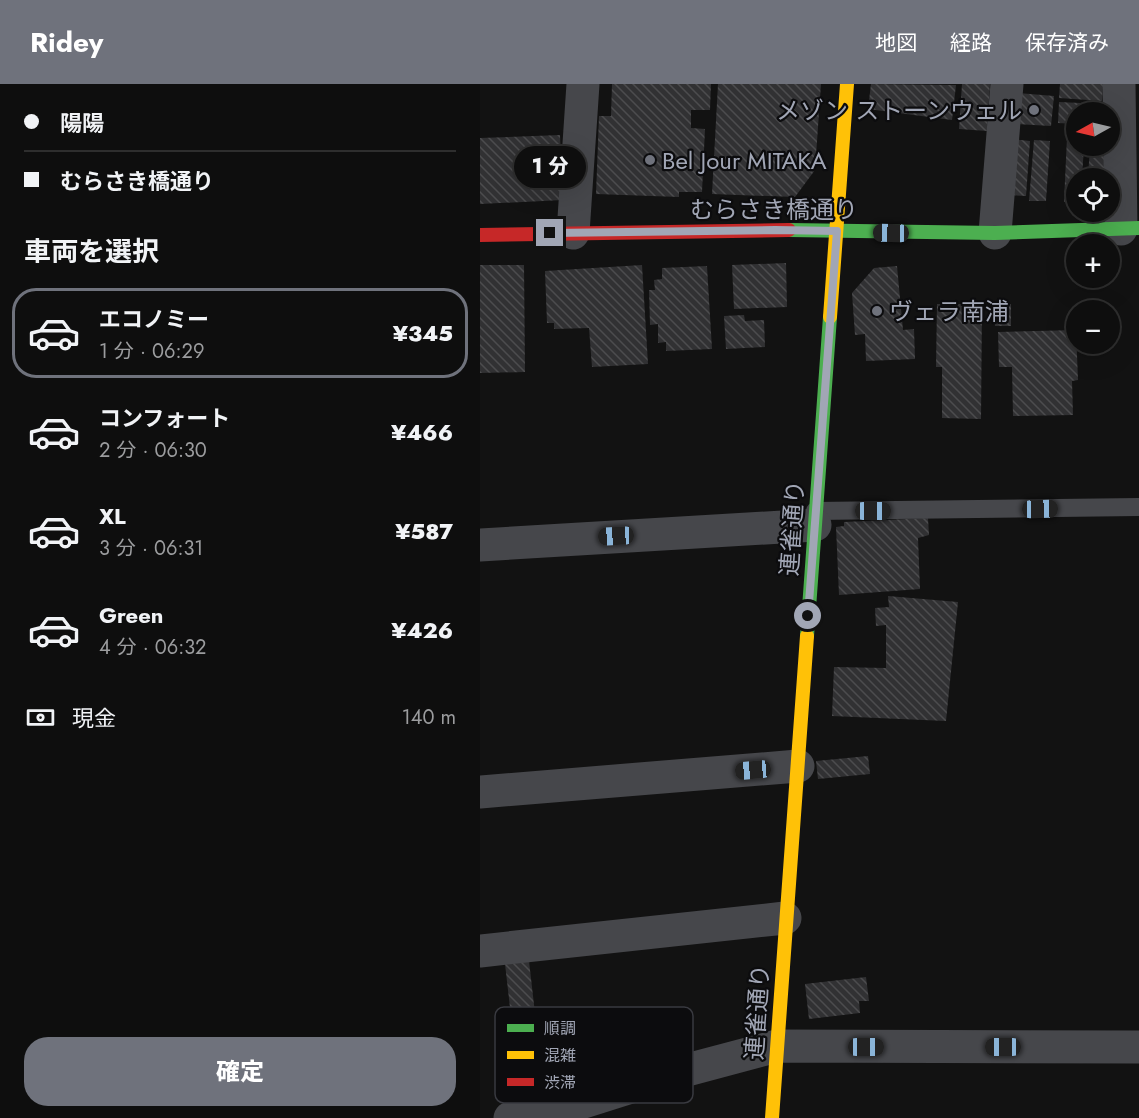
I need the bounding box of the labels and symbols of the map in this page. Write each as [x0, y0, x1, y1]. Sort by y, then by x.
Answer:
place label: メゾン ストーンウェル [776, 93, 1022, 128]
north arrow [1066, 102, 1120, 156]
marker: メゾン ストーンウェル [1027, 103, 1041, 117]
place label: Bel Jour MITAKA [662, 143, 827, 178]
callout: 1 分 [514, 146, 586, 188]
marker: Bel Jour MITAKA [643, 153, 657, 167]
street label: むらさき橋通り [690, 192, 858, 227]
route end [536, 219, 563, 246]
car [873, 224, 909, 242]
place label: ヴェラ南浦 [889, 294, 1009, 329]
marker: ヴェラ南浦 [870, 304, 884, 318]
street label: 連雀通り [771, 479, 813, 577]
car [1022, 500, 1058, 518]
car [855, 502, 891, 520]
car [598, 526, 634, 546]
route start [794, 602, 821, 629]
car [734, 759, 772, 781]
street label: 連雀通り [736, 963, 778, 1061]
legend [495, 1007, 693, 1103]
text: 順調 [544, 1017, 576, 1040]
car [848, 1038, 884, 1056]
car [985, 1038, 1021, 1056]
text: 混雑 [544, 1044, 576, 1067]
text: 渋滞 [544, 1071, 576, 1094]

